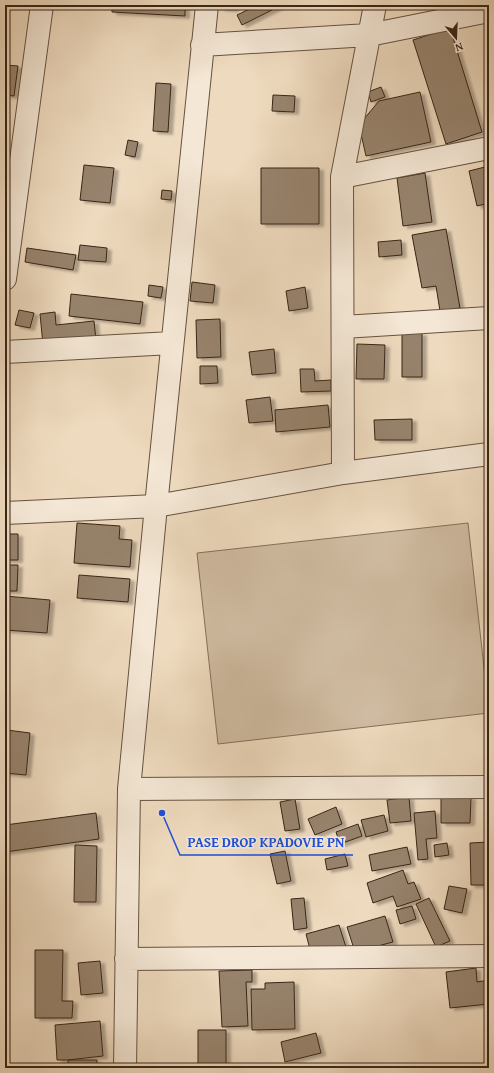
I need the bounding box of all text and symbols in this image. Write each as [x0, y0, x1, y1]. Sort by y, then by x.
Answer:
north arrow [436, 18, 476, 58]
text: N [453, 39, 465, 56]
callout: PASE DROP KPADOVIE PN [180, 829, 353, 855]
text: PASE DROP KPADOVIE PN [188, 832, 345, 852]

